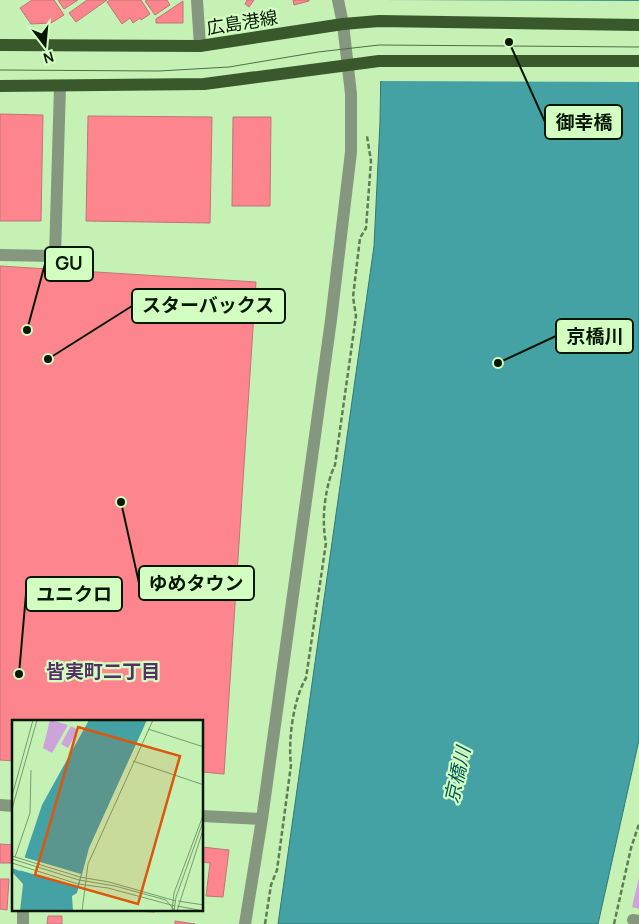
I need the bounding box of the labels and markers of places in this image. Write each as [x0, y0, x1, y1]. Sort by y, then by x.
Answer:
callout: 御幸橋 [545, 105, 622, 139]
callout: GU [45, 247, 93, 281]
callout: スターバックス [132, 289, 285, 323]
callout: 京橋川 [556, 319, 633, 353]
callout: ゆめタウン [139, 566, 254, 600]
callout: ユニクロ [26, 577, 122, 611]

